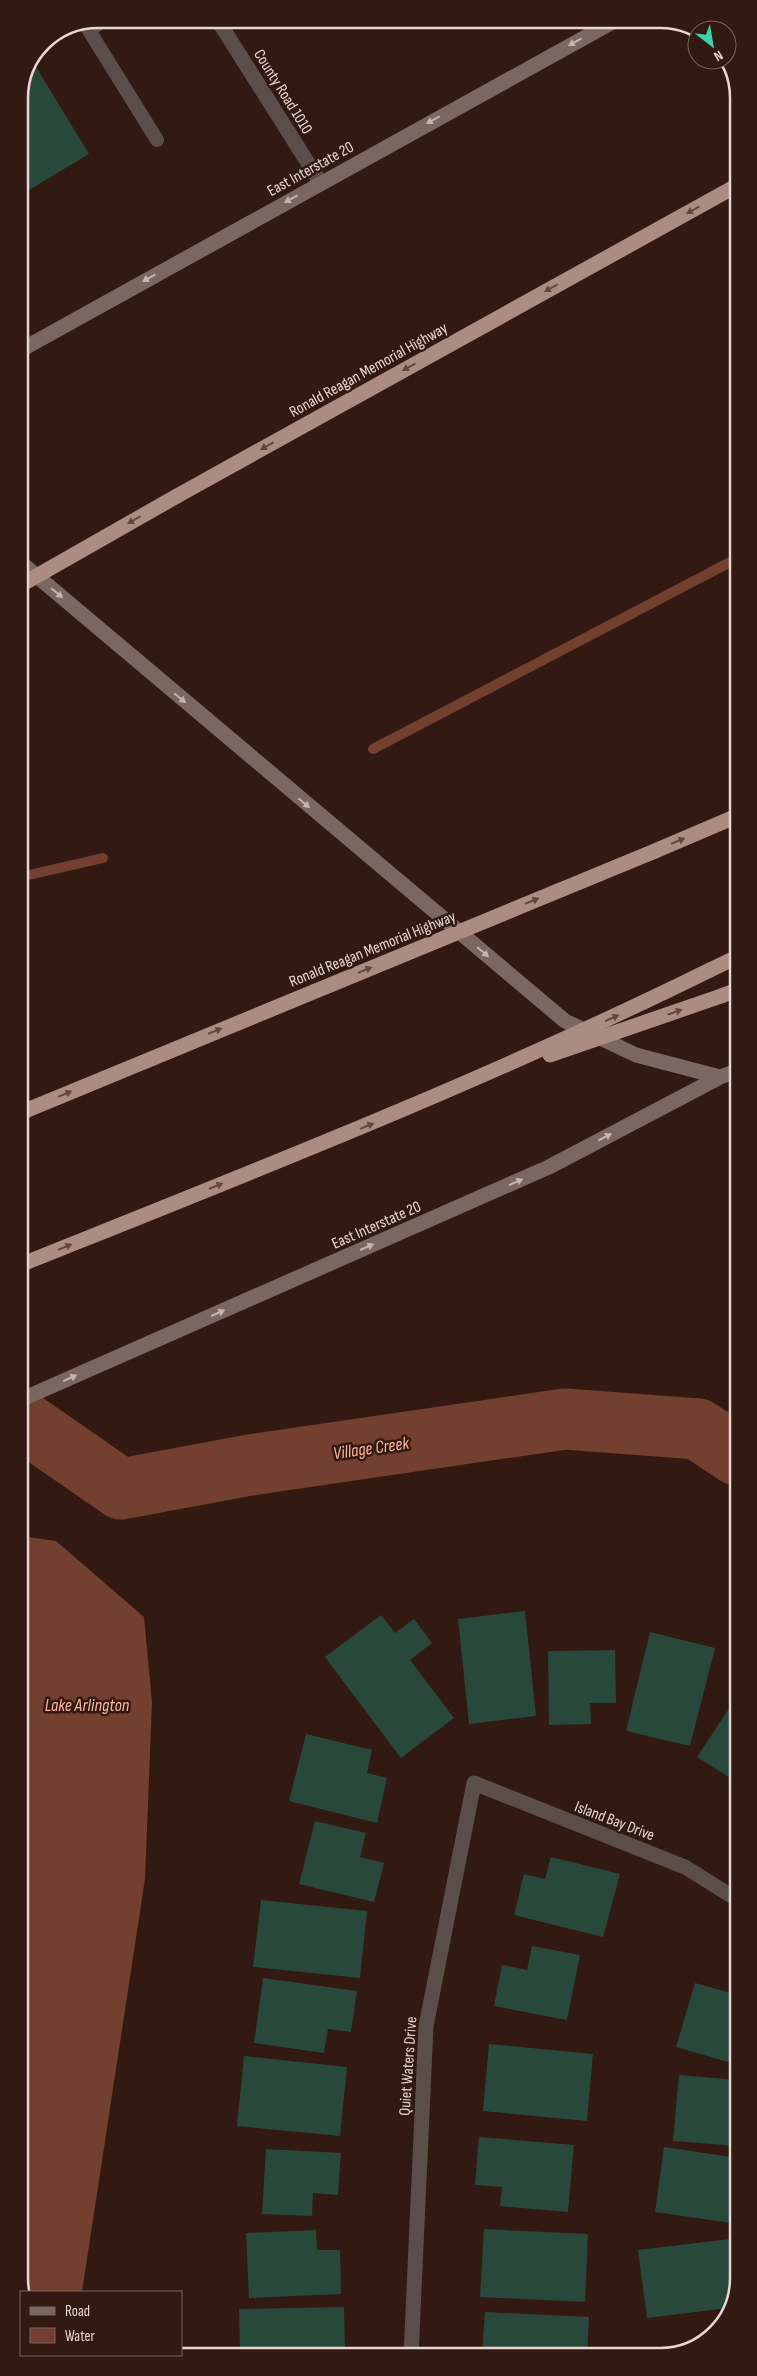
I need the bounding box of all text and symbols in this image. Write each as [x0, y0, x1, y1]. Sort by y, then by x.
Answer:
north arrow [687, 20, 737, 70]
one-way arrow [569, 38, 582, 47]
street label: County Road 1010 [249, 46, 316, 138]
text: N [711, 47, 726, 65]
one-way arrow [426, 116, 440, 125]
street label: East Interstate 20 [264, 138, 357, 201]
one-way arrow [283, 195, 298, 203]
one-way arrow [686, 206, 700, 214]
one-way arrow [141, 274, 156, 282]
one-way arrow [544, 284, 558, 293]
street label: Ronald Reagan Memorial Highway [286, 319, 451, 422]
one-way arrow [401, 363, 416, 371]
one-way arrow [259, 442, 274, 450]
one-way arrow [127, 516, 142, 524]
one-way arrow [50, 587, 63, 598]
one-way arrow [174, 692, 187, 703]
one-way arrow [298, 797, 310, 809]
one-way arrow [671, 837, 686, 845]
one-way arrow [525, 897, 539, 905]
street label: Ronald Reagan Memorial Highway [286, 907, 459, 992]
one-way arrow [476, 947, 489, 958]
one-way arrow [358, 965, 372, 973]
one-way arrow [668, 1007, 683, 1015]
one-way arrow [605, 1014, 619, 1022]
one-way arrow [208, 1027, 222, 1035]
one-way arrow [58, 1090, 73, 1098]
one-way arrow [360, 1121, 374, 1129]
one-way arrow [598, 1133, 612, 1141]
one-way arrow [509, 1177, 523, 1185]
one-way arrow [209, 1182, 223, 1190]
street label: East Interstate 20 [329, 1197, 424, 1253]
one-way arrow [58, 1243, 73, 1250]
one-way arrow [360, 1243, 374, 1251]
one-way arrow [211, 1308, 225, 1316]
one-way arrow [63, 1374, 77, 1382]
water label: Village Creek [332, 1433, 412, 1464]
water label: Lake Arlington [45, 1695, 130, 1716]
street label: Island Bay Drive [572, 1797, 657, 1845]
street label: Quiet Waters Drive [396, 2016, 421, 2116]
legend [20, 2291, 182, 2356]
text: Road [65, 2302, 90, 2321]
text: Water [65, 2327, 96, 2346]

